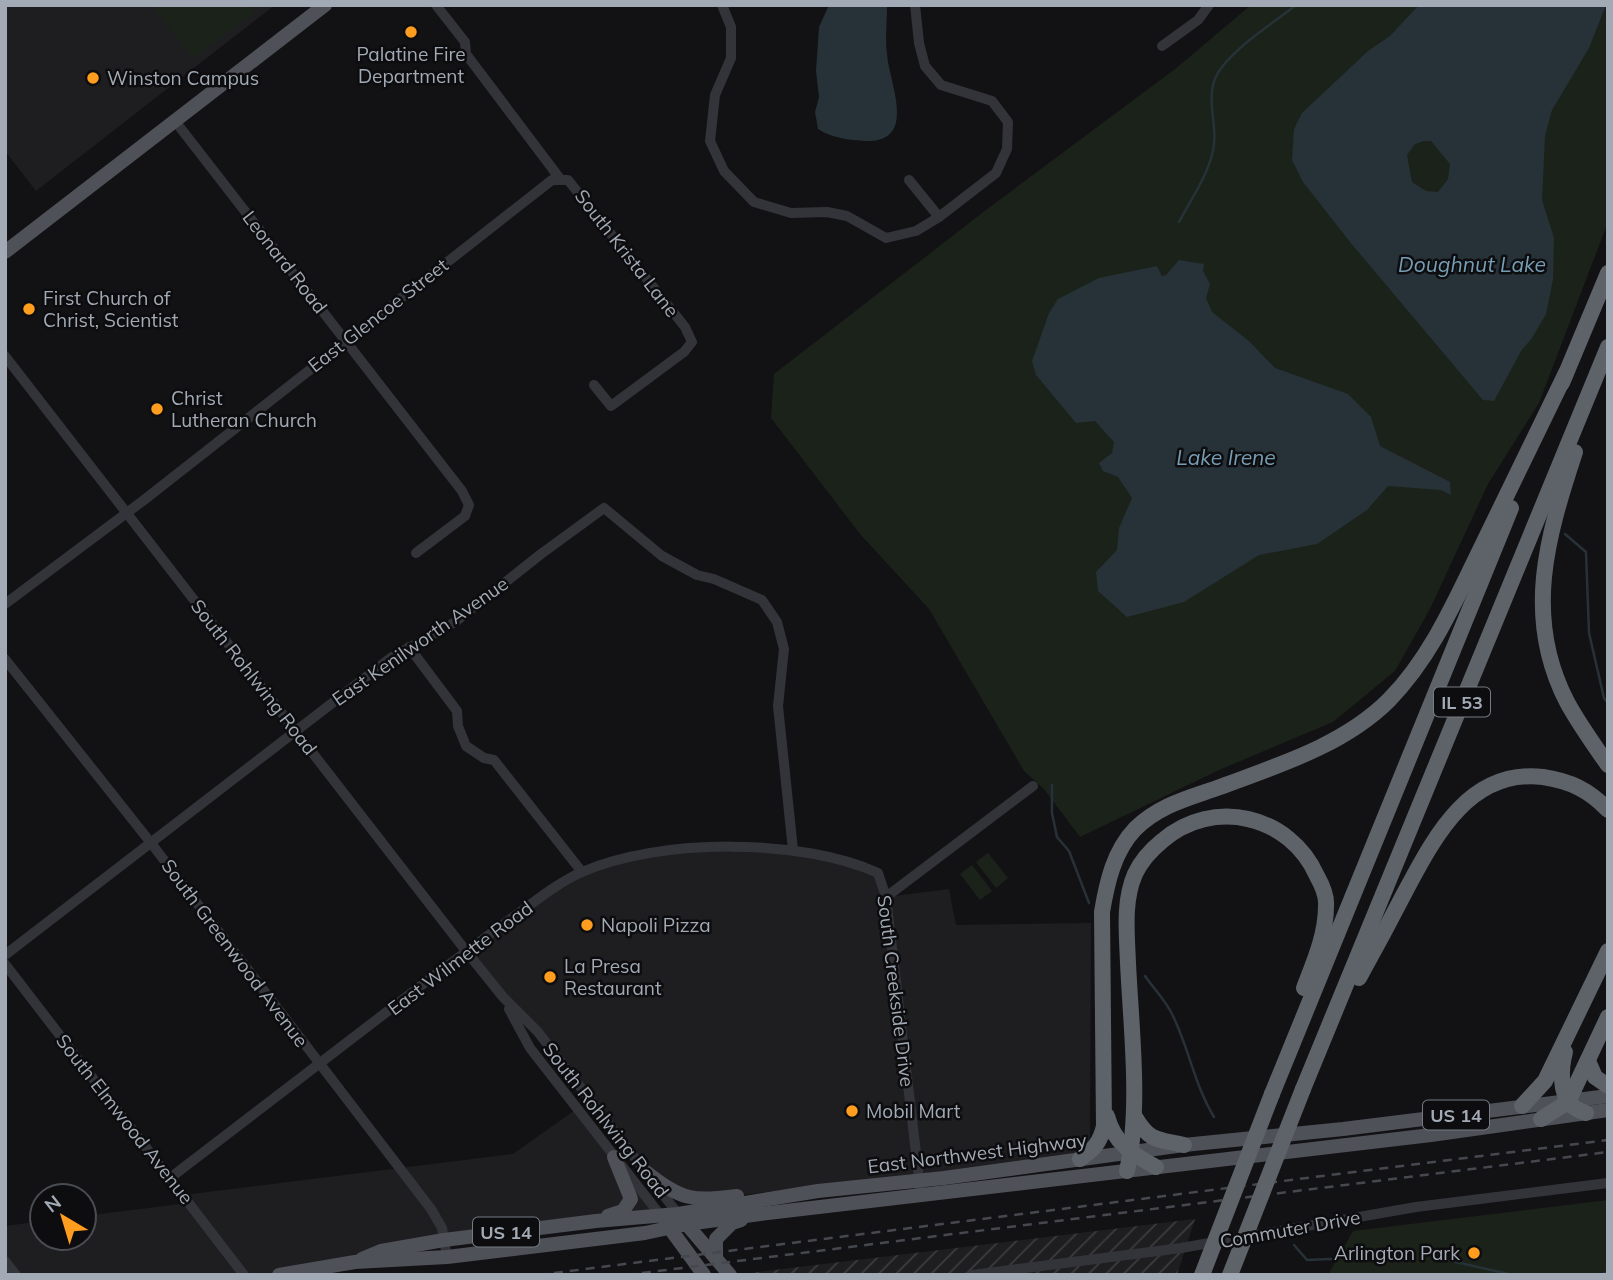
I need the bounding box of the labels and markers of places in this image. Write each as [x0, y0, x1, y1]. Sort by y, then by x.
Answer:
marker: Palatine Fire Department [403, 24, 419, 40]
place label: Palatine Fire Department [356, 42, 466, 88]
place label: Winston Campus [107, 66, 259, 90]
marker: Winston Campus [85, 70, 101, 86]
place label: First Church of Christ, Scientist [43, 286, 179, 332]
marker: First Church of Christ, Scientist [21, 301, 37, 317]
place label: Christ Lutheran Church [171, 386, 317, 432]
marker: Christ Lutheran Church [149, 401, 165, 417]
place label: Napoli Pizza [601, 913, 711, 937]
marker: Napoli Pizza [579, 917, 595, 933]
place label: La Presa Restaurant [564, 954, 662, 1000]
marker: La Presa Restaurant [542, 969, 558, 985]
place label: Mobil Mart [866, 1099, 961, 1123]
marker: Mobil Mart [844, 1103, 860, 1119]
place label: Arlington Park [1334, 1241, 1460, 1265]
marker: Arlington Park [1466, 1245, 1482, 1261]

